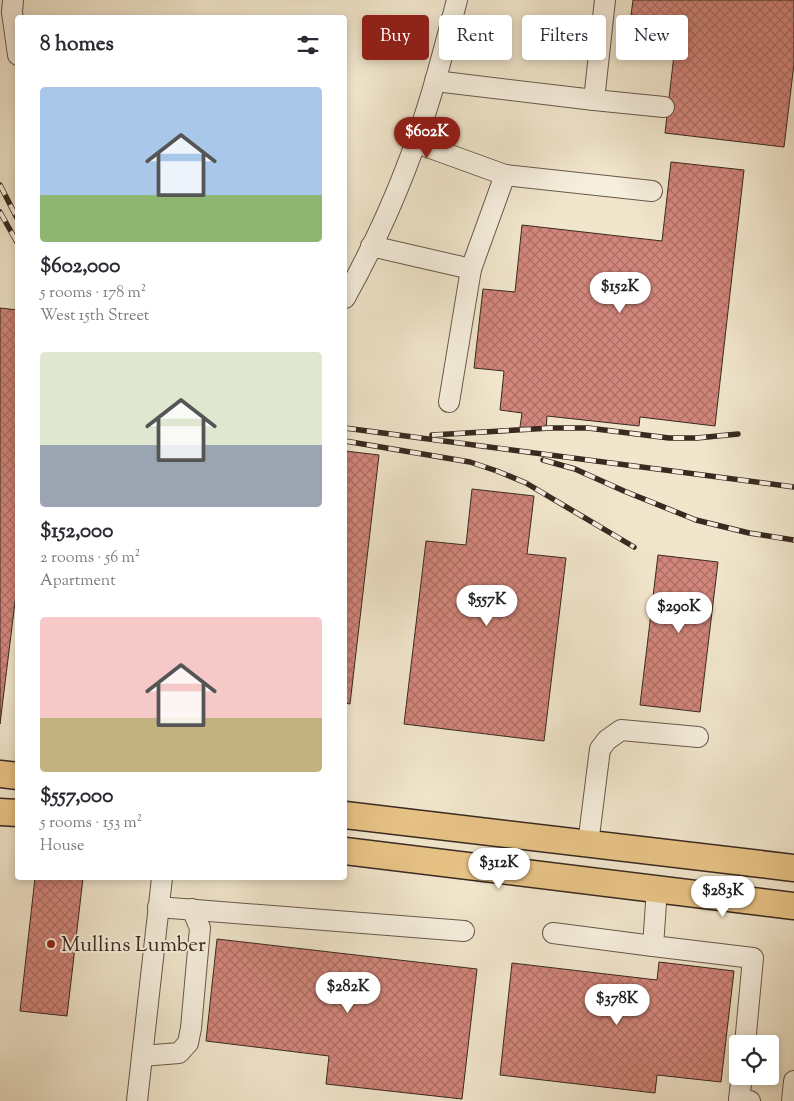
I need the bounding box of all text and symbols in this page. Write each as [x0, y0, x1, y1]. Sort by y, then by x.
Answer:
chip: Buy [362, 15, 429, 60]
chip: Rent [439, 15, 512, 60]
chip: Filters [522, 15, 606, 60]
chip: New [616, 15, 688, 60]
text: 8 homes [40, 30, 114, 60]
icon: filters [294, 31, 322, 59]
pin: $602K [392, 116, 462, 159]
icon: home [136, 120, 226, 210]
text: $602K [405, 121, 449, 144]
text: $602,000 [40, 252, 120, 282]
pin: $152K [585, 272, 655, 314]
text: $152K [601, 276, 639, 299]
text: 5 rooms · 178 m² [40, 282, 146, 305]
text: West 15th Street [40, 305, 149, 328]
icon: home [136, 385, 226, 475]
text: $152,000 [40, 517, 113, 547]
text: 2 rooms · 56 m² [40, 547, 140, 570]
text: Apartment [40, 570, 116, 593]
pin: $557K [452, 584, 522, 627]
text: $557K [467, 589, 507, 612]
pin: $290K [644, 592, 714, 634]
text: $290K [657, 596, 701, 619]
icon: home [136, 650, 226, 740]
text: $557,000 [40, 782, 113, 812]
text: 5 rooms · 153 m² [40, 812, 142, 835]
text: House [40, 835, 84, 858]
pin: $312K [464, 848, 534, 890]
text: $312K [479, 852, 519, 875]
pin: $283K [688, 876, 758, 918]
text: $283K [702, 880, 744, 903]
place label: Mullins Lumber [61, 931, 206, 961]
marker: Mullins Lumber [45, 938, 57, 950]
pin: $282K [313, 972, 383, 1014]
text: $282K [327, 976, 369, 999]
pin: $378K [582, 984, 652, 1026]
text: $378K [596, 988, 638, 1011]
map controls [729, 1035, 779, 1085]
button: locate [729, 1035, 779, 1085]

